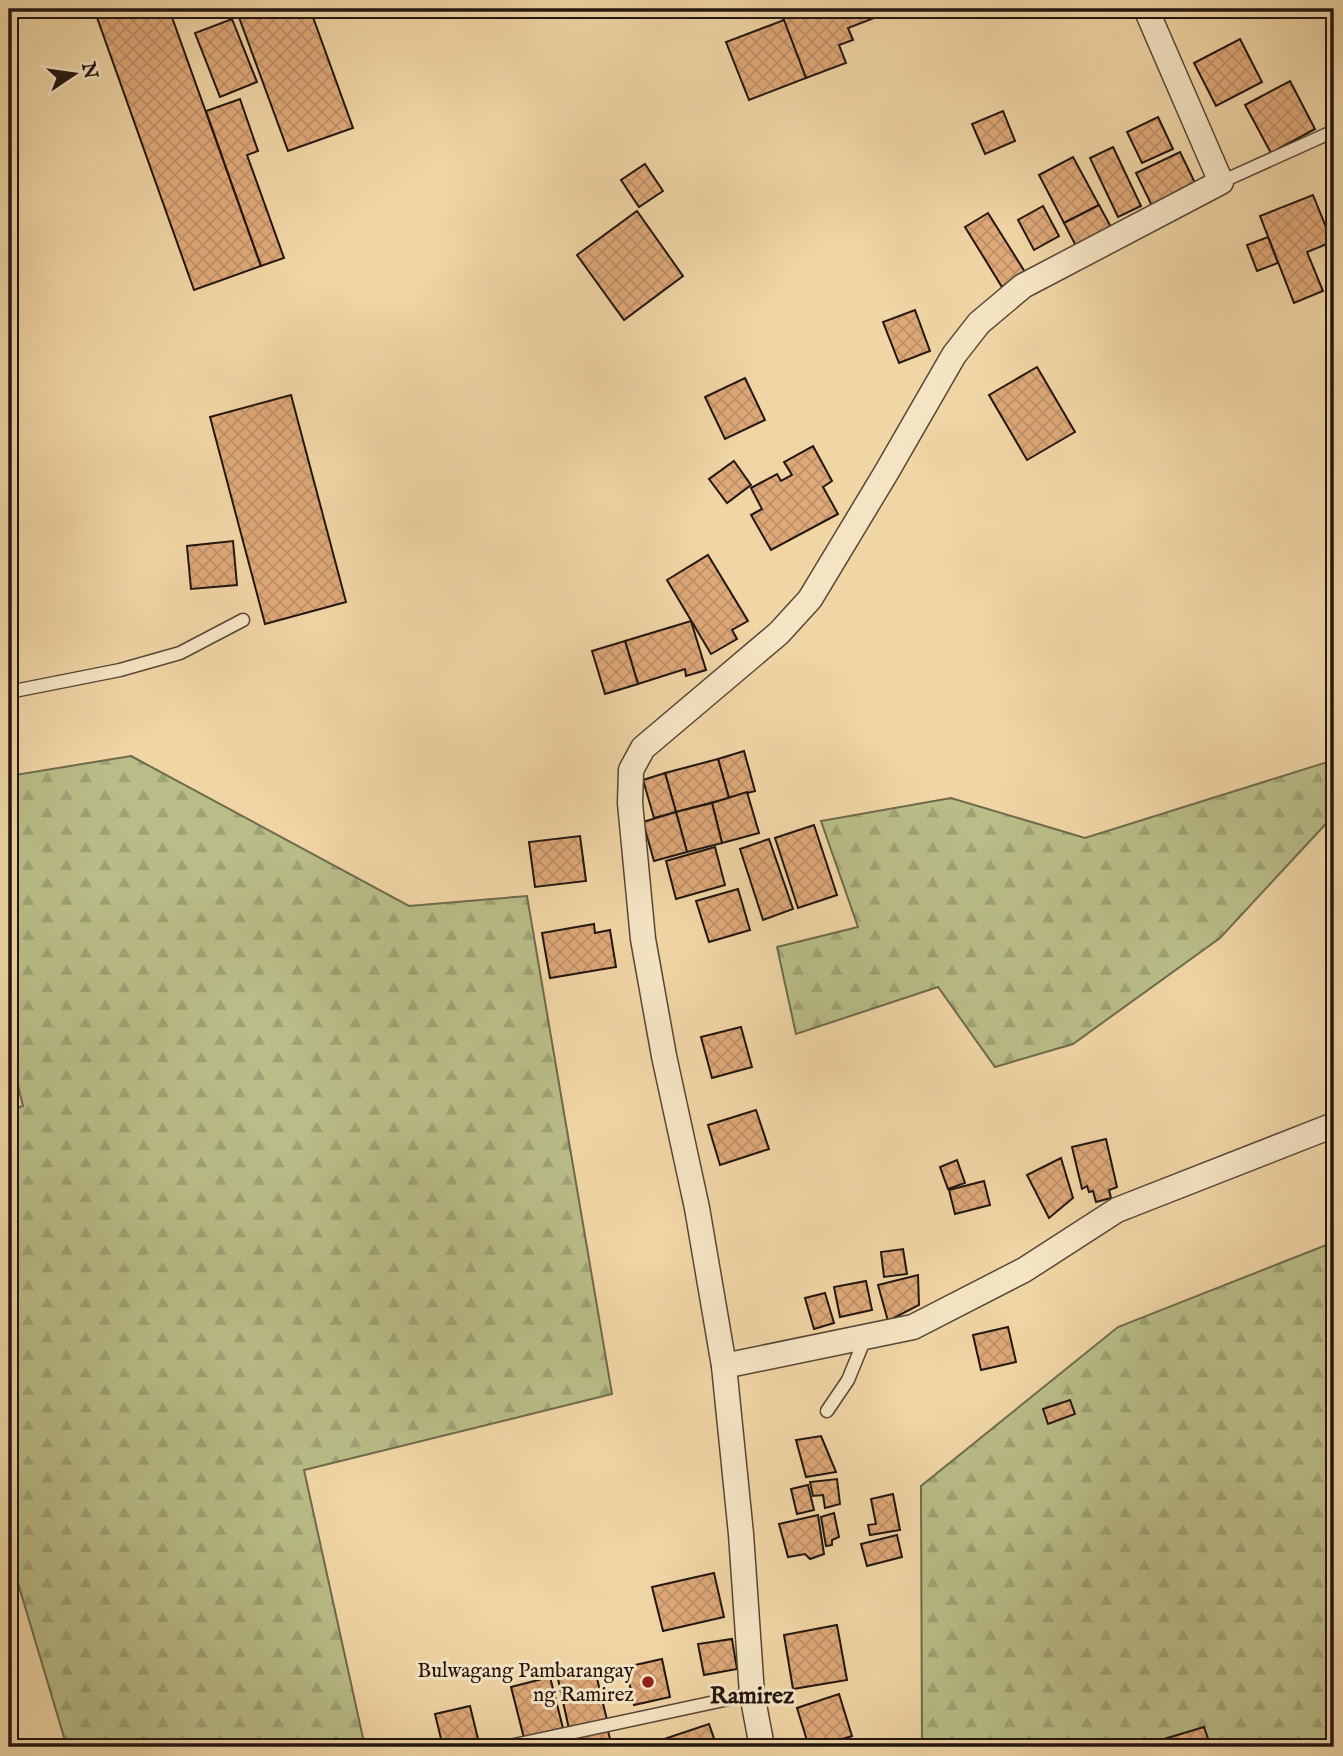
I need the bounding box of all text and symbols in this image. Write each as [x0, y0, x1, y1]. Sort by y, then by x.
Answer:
north arrow [38, 38, 108, 108]
text: N [75, 59, 102, 82]
place label: Bulwagang Pambarangay ng Ramirez [417, 1658, 635, 1709]
marker: Bulwagang Pambarangay ng Ramirez [640, 1674, 656, 1690]
district label: Ramirez [710, 1681, 794, 1712]

